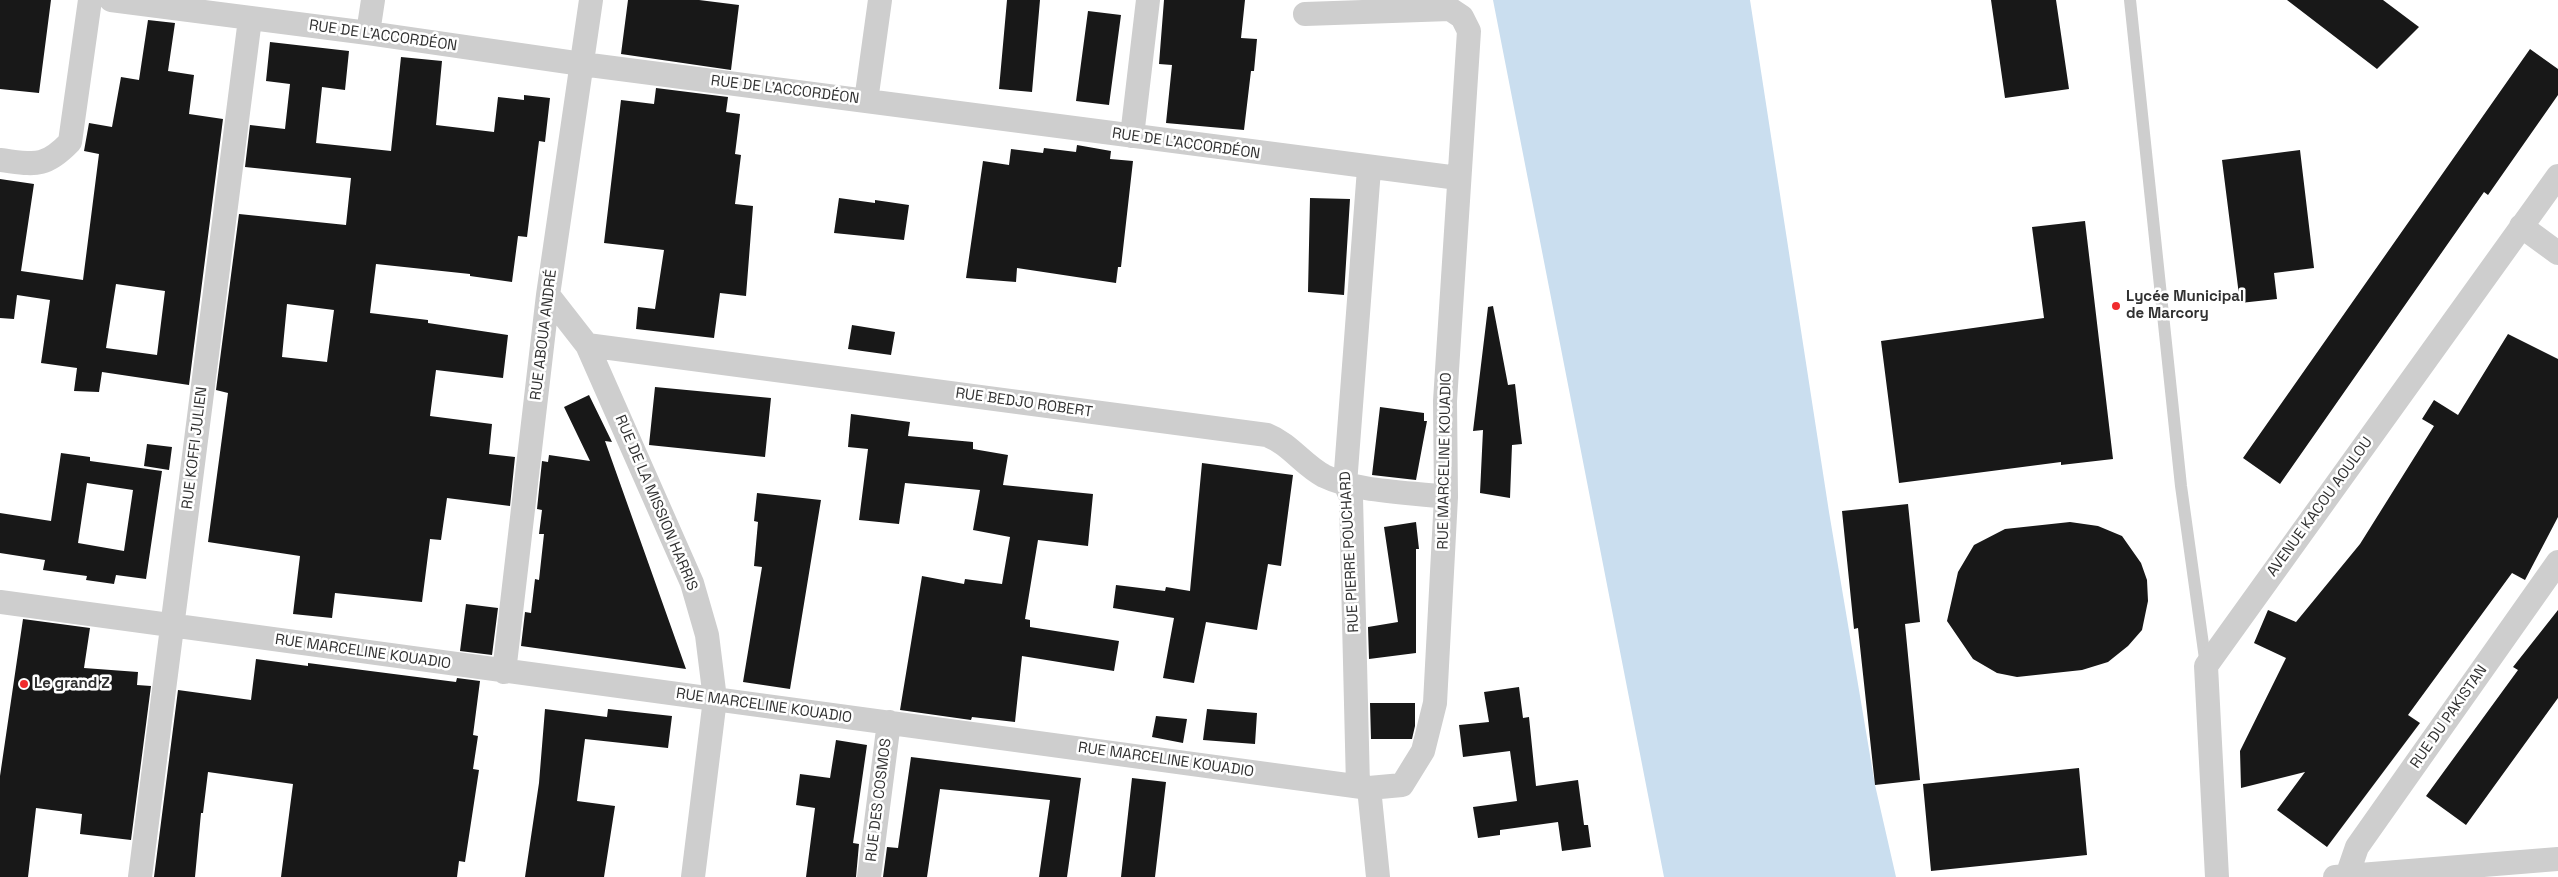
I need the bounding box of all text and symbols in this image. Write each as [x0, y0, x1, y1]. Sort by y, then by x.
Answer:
street label: RUE DE L'ACCORDÉON [308, 17, 458, 55]
street label: RUE DE L'ACCORDÉON [710, 72, 860, 108]
street label: RUE DE L'ACCORDÉON [1111, 125, 1261, 163]
street label: RUE ABOUA ANDRÉ [527, 269, 561, 401]
place label: Lycée Municipal de Marcory [2126, 288, 2244, 323]
marker: Lycée Municipal de Marcory [2110, 300, 2122, 312]
street label: RUE MARCELINE KOUADIO [1434, 372, 1456, 550]
street label: RUE BEDJO ROBERT [954, 384, 1094, 422]
street label: RUE KOFFI JULIEN [179, 386, 211, 510]
street label: RUE DE LA MISSION HARRIS [611, 412, 701, 594]
street label: AVENUE KACOU AOULOU [2263, 434, 2377, 580]
street label: RUE PIERRE POUCHARD [1337, 471, 1363, 633]
street label: RUE MARCELINE KOUADIO [274, 631, 452, 673]
street label: RUE DU PAKISTAN [2407, 662, 2491, 772]
place label: Le grand Z [34, 675, 110, 693]
marker: Le grand Z [18, 678, 30, 690]
street label: RUE MARCELINE KOUADIO [675, 685, 853, 727]
street label: RUE DES COSMOS [862, 737, 896, 863]
street label: RUE MARCELINE KOUADIO [1077, 739, 1255, 781]

